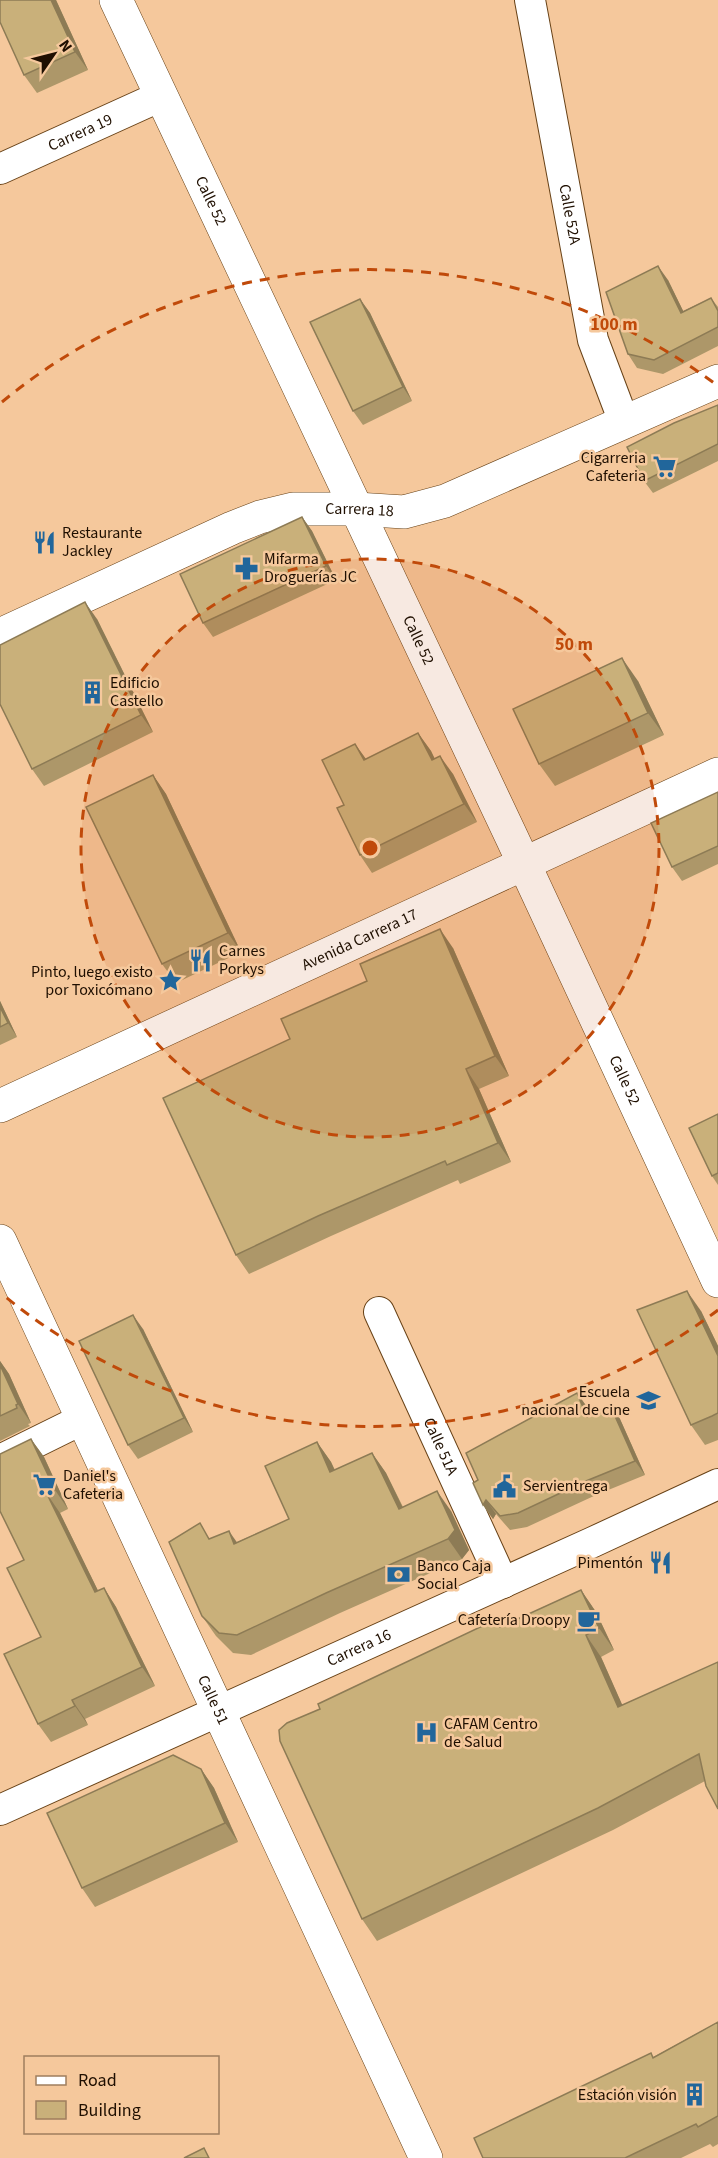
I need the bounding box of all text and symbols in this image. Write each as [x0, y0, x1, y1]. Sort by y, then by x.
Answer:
north arrow [24, 24, 84, 84]
text: N [53, 35, 78, 57]
street label: Carrera 19 [44, 108, 116, 157]
street label: Calle 52 [190, 172, 232, 229]
street label: Calle 52A [553, 182, 586, 247]
text: 100 m [590, 312, 638, 337]
place label: Cigarreria Cafeteria [581, 447, 646, 487]
supermarket icon: Cigarreria Cafeteria [651, 454, 677, 480]
street label: Carrera 18 [325, 498, 394, 522]
place label: Restaurante Jackley [62, 522, 142, 562]
restaurant icon: Restaurante Jackley [31, 529, 57, 555]
place label: Mifarma Droguerías JC [264, 548, 357, 588]
pharmacy icon: Mifarma Droguerías JC [233, 555, 259, 581]
street label: Calle 52 [397, 612, 440, 669]
text: 50 m [555, 632, 593, 657]
place label: Edificio Castello [110, 672, 164, 712]
building icon: Edificio Castello [79, 679, 105, 705]
centre of rings [360, 838, 380, 858]
street label: Avenida Carrera 17 [298, 903, 421, 976]
place label: Carnes Porkys [219, 940, 265, 980]
restaurant icon: Carnes Porkys [188, 947, 214, 973]
place label: Pinto, luego existo por Toxicómano [31, 961, 153, 1001]
place icon: Pinto, luego existo por Toxicómano [158, 968, 184, 994]
street label: Calle 52 [604, 1052, 646, 1109]
place label: Escuela nacional de cine [521, 1381, 630, 1421]
school or university icon: Escuela nacional de cine [635, 1388, 661, 1414]
street label: Calle 51A [418, 1414, 463, 1479]
place label: Daniel's Cafeteria [63, 1465, 123, 1505]
supermarket icon: Daniel's Cafeteria [32, 1472, 58, 1498]
public building icon: Servientrega [492, 1473, 518, 1499]
place label: Servientrega [523, 1475, 608, 1497]
restaurant icon: Pimentón [648, 1550, 674, 1576]
place label: Pimentón [577, 1552, 643, 1574]
place label: Banco Caja Social [417, 1555, 491, 1595]
bank icon: Banco Caja Social [386, 1562, 412, 1588]
cafe icon: Cafetería Droopy [575, 1607, 601, 1633]
place label: Cafetería Droopy [458, 1609, 571, 1631]
street label: Carrera 16 [323, 1624, 395, 1672]
street label: Calle 51 [192, 1671, 234, 1728]
place label: CAFAM Centro de Salud [444, 1713, 538, 1753]
hospital icon: CAFAM Centro de Salud [413, 1720, 439, 1746]
legend [24, 2056, 219, 2134]
text: Road [78, 2068, 117, 2093]
building icon: Estación visión [682, 2082, 708, 2108]
place label: Estación visión [578, 2084, 677, 2106]
text: Building [78, 2098, 141, 2123]

